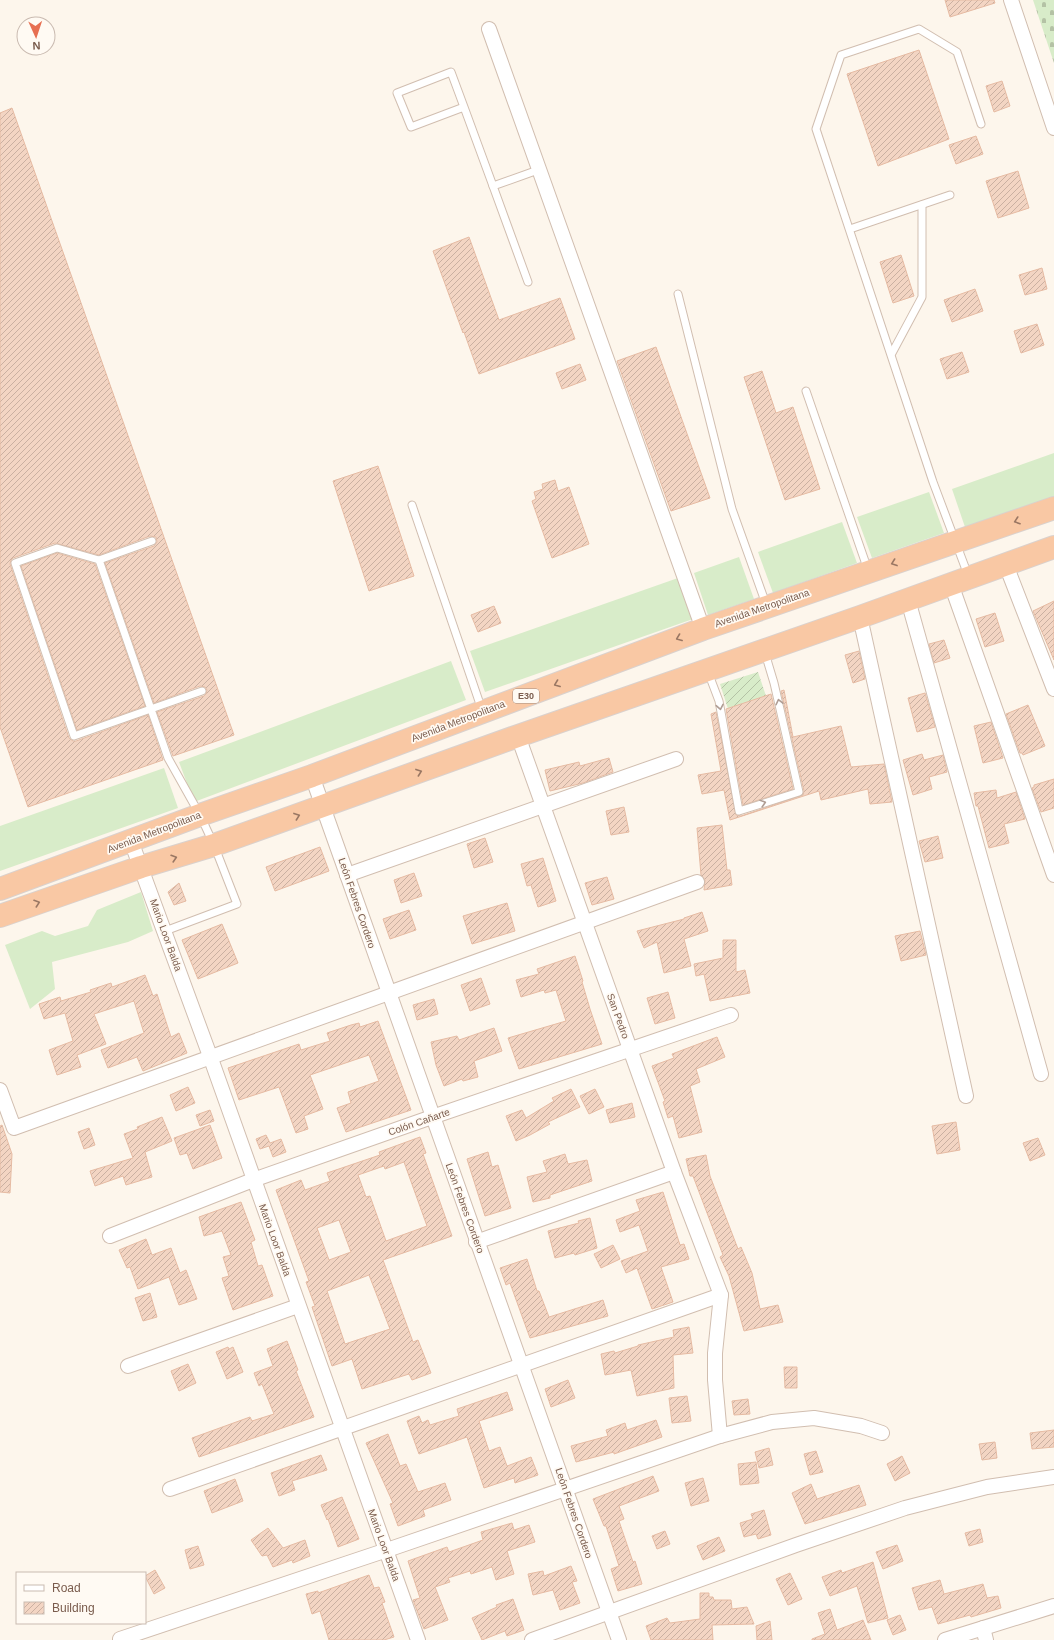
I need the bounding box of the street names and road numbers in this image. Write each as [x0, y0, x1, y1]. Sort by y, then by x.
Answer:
street label: Avenida Metropolitana [713, 586, 811, 629]
road number: E30 [513, 689, 539, 703]
street label: Avenida Metropolitana [410, 698, 507, 744]
street label: Avenida Metropolitana [106, 809, 203, 855]
street label: León Febres Cordero [336, 856, 378, 950]
street label: Mario Loor Balda [148, 897, 184, 973]
street label: San Pedro [605, 992, 631, 1040]
street label: Colón Cañarte [387, 1106, 452, 1138]
street label: León Febres Cordero [444, 1161, 487, 1255]
street label: Mario Loor Balda [257, 1202, 293, 1278]
street label: León Febres Cordero [553, 1466, 595, 1560]
street label: Mario Loor Balda [366, 1507, 402, 1583]

